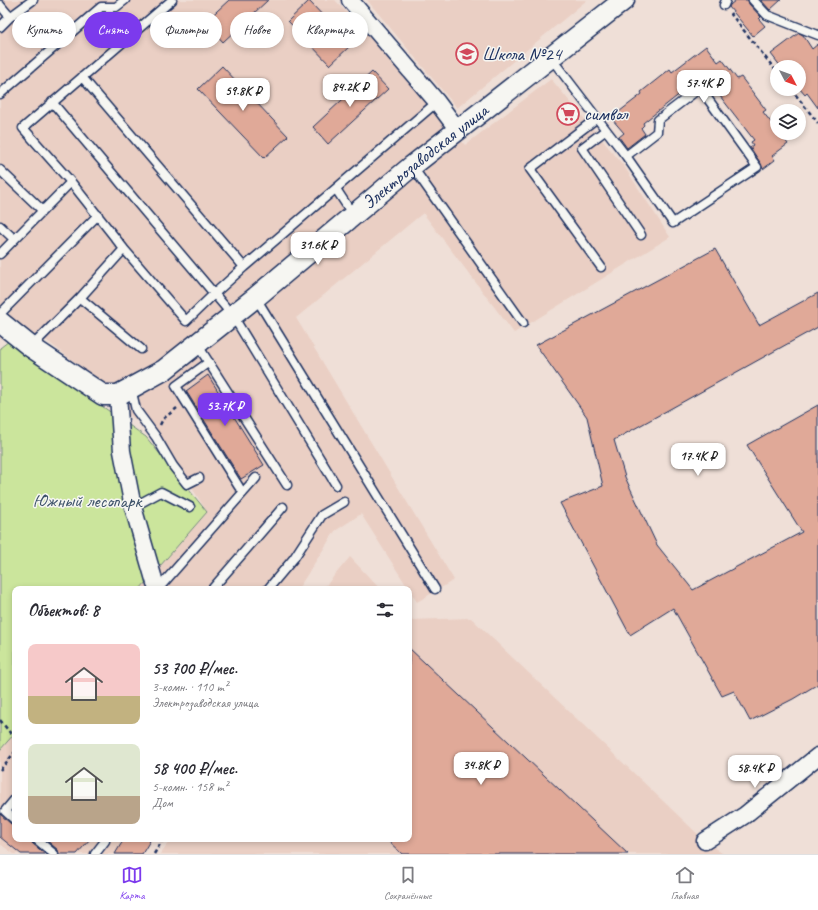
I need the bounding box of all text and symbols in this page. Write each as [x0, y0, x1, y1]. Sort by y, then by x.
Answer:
chip: Купить [12, 12, 76, 48]
chip: Снять [84, 12, 142, 48]
chip: Фильтры [150, 12, 222, 48]
chip: Новое [230, 12, 284, 48]
chip: Квартира [292, 12, 368, 48]
school or university icon: Школа №24 [454, 41, 480, 67]
place label: Школа №24 [482, 42, 564, 66]
north arrow [770, 60, 806, 96]
map controls [770, 60, 806, 140]
pin: 57.4K ₽ [667, 70, 741, 104]
pin: 84.2K ₽ [313, 74, 387, 108]
text: 57.4K ₽ [686, 75, 722, 91]
pin: 59.8K ₽ [206, 78, 280, 112]
text: 84.2K ₽ [332, 79, 368, 95]
text: 59.8K ₽ [225, 83, 261, 99]
street label: Электрозаводская улица [357, 97, 495, 215]
supermarket icon: символ [555, 101, 581, 127]
place label: символ [584, 102, 629, 126]
button: layers [770, 104, 806, 140]
pin: 31.6K ₽ [281, 232, 355, 266]
text: 31.6K ₽ [300, 237, 336, 253]
pin: 53.7K ₽ [188, 393, 262, 427]
text: 53.7K ₽ [207, 398, 243, 414]
pin: 17.4K ₽ [661, 443, 735, 477]
text: 17.4K ₽ [680, 448, 716, 464]
park label: Южный лесопарк [33, 489, 143, 513]
icon: filters [374, 599, 396, 621]
text: Объектов: 8 [28, 600, 99, 621]
text: 53 700 ₽/мес. [152, 658, 237, 679]
icon: home [60, 660, 108, 708]
text: 3-комн. · 110 m² [152, 679, 228, 695]
text: Электрозаводская улица [152, 695, 258, 711]
pin: 34.8K ₽ [444, 752, 518, 786]
pin: 58.4K ₽ [718, 755, 792, 789]
text: 34.8K ₽ [463, 757, 499, 773]
text: 58 400 ₽/мес. [152, 758, 237, 779]
icon: home [60, 760, 108, 808]
text: 58.4K ₽ [737, 760, 773, 776]
text: 5-комн. · 158 m² [152, 779, 228, 795]
text: Дом [152, 795, 173, 811]
tab: Карта [120, 864, 145, 902]
tab: Сохранённые [384, 864, 432, 902]
tab: Главная [671, 864, 698, 902]

